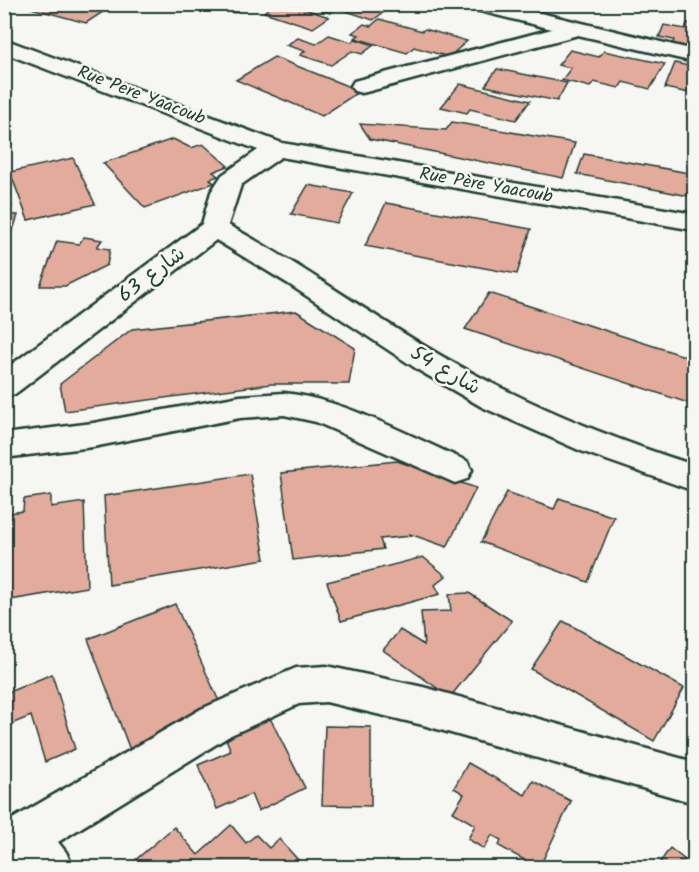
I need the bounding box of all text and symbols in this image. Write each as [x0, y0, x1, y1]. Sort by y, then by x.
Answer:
street label: Rue Pere Yaacoub [73, 58, 210, 134]
street label: Rue Père Yaacoub [417, 160, 555, 212]
street label: شارع 63 [111, 238, 193, 312]
street label: شارع 54 [404, 338, 486, 404]

